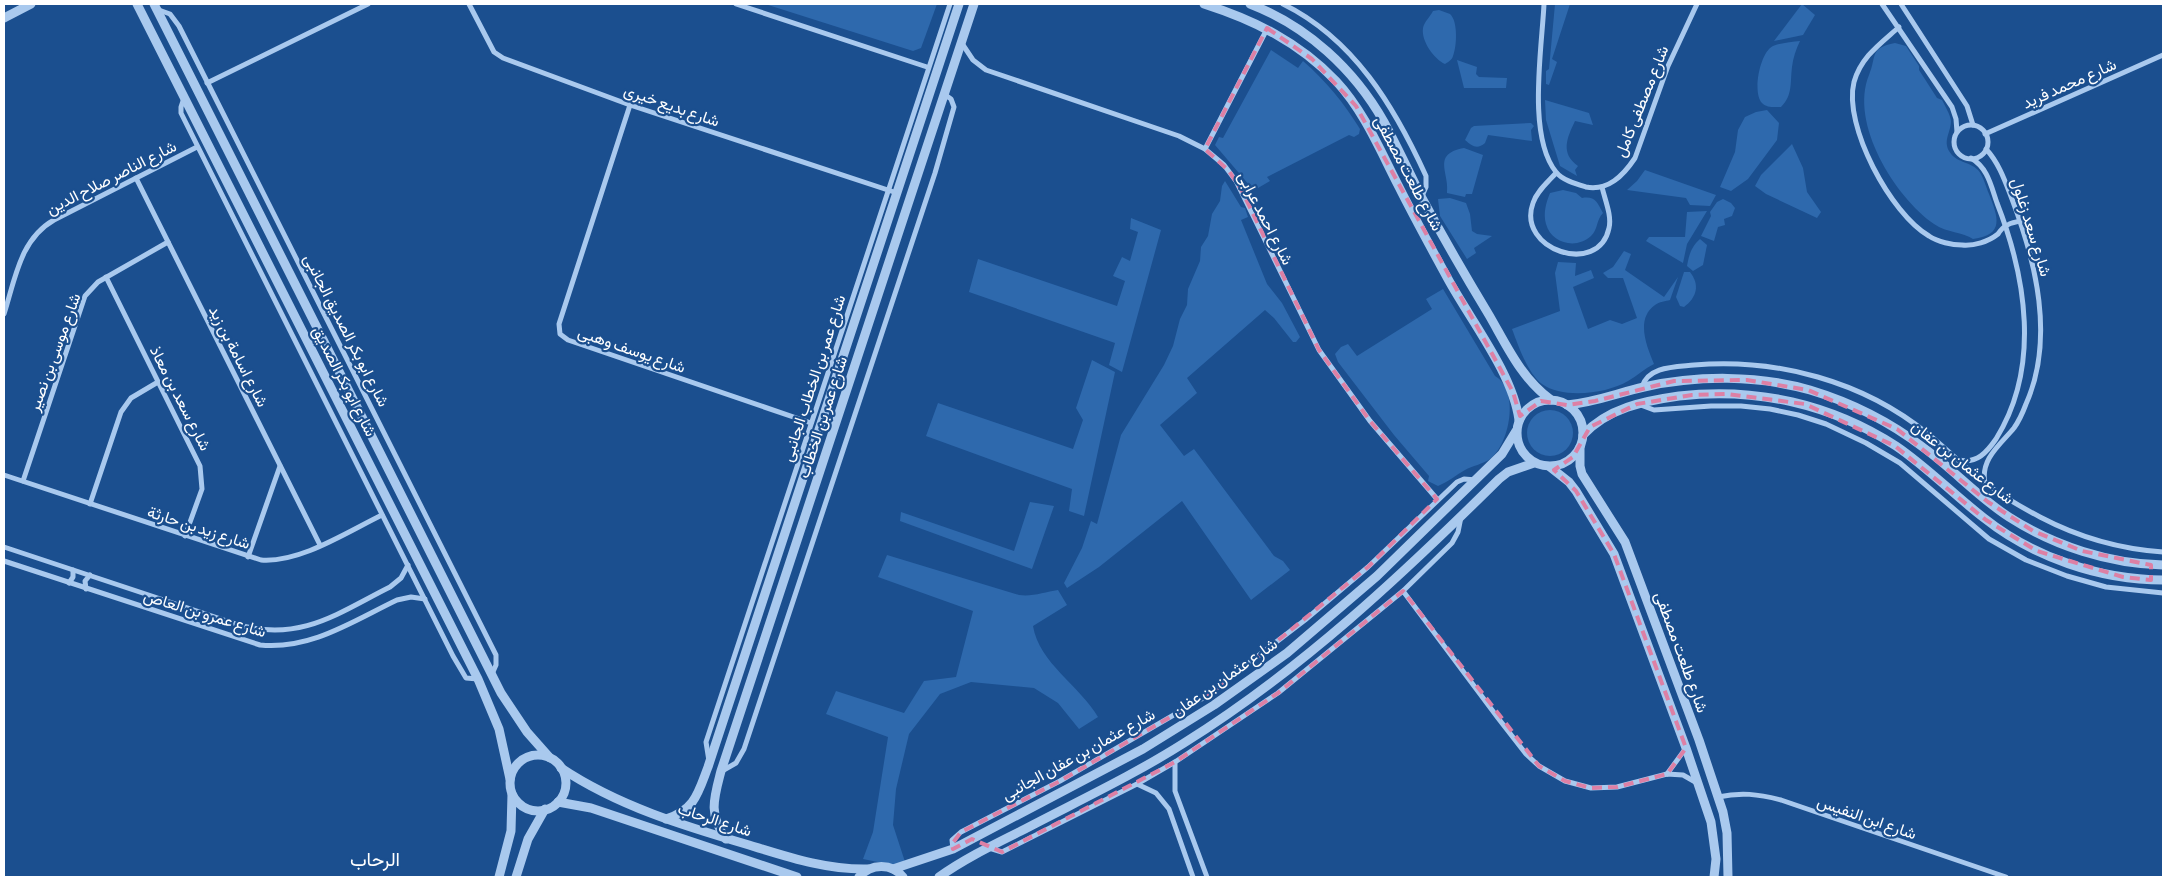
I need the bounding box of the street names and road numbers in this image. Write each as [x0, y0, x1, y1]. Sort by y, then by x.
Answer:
street label: شارع مصطفى كامل [1610, 43, 1674, 160]
street label: شارع محمد فريد [2019, 54, 2120, 114]
street label: شارع بديع خيرى [621, 80, 722, 133]
street label: شارع طلعت مصطفى [1368, 112, 1447, 235]
street label: شارع الناصر صلاح الدين [43, 136, 181, 220]
street label: شارع احمد عرابى [1232, 168, 1297, 269]
street label: شارع سعد زغلول [2006, 176, 2055, 279]
street label: شارع ابو بكر الصديق الجانبى [300, 250, 394, 410]
street label: شارع موسى بن نصير [24, 290, 87, 416]
street label: شارع عمر بن الخطاب الجانبى [777, 292, 849, 464]
street label: شارع اسامة بن زيد [203, 302, 272, 411]
street label: شارع يوسف وهبى [575, 322, 688, 379]
street label: شارع ابو بكر الصديق [309, 323, 381, 439]
street label: شارع سعد بن معاذ [144, 343, 215, 455]
street label: شارع عمر بن الخطاب [793, 354, 851, 480]
street label: شارع عثمان بن عفان [1907, 417, 2018, 510]
street label: شارع زيد بن حارثة [144, 502, 253, 555]
street label: شارع عمرو بن العاص [141, 586, 268, 643]
street label: شارع طلعت مصطفى [1649, 589, 1712, 716]
street label: شارع عثمان بن عفان [1168, 634, 1282, 723]
street label: شارع عثمان بن عفان الجانبى [998, 704, 1159, 806]
street label: شارع ابن النفيس [1814, 792, 1919, 845]
street label: شارع الرحاب [675, 799, 754, 842]

